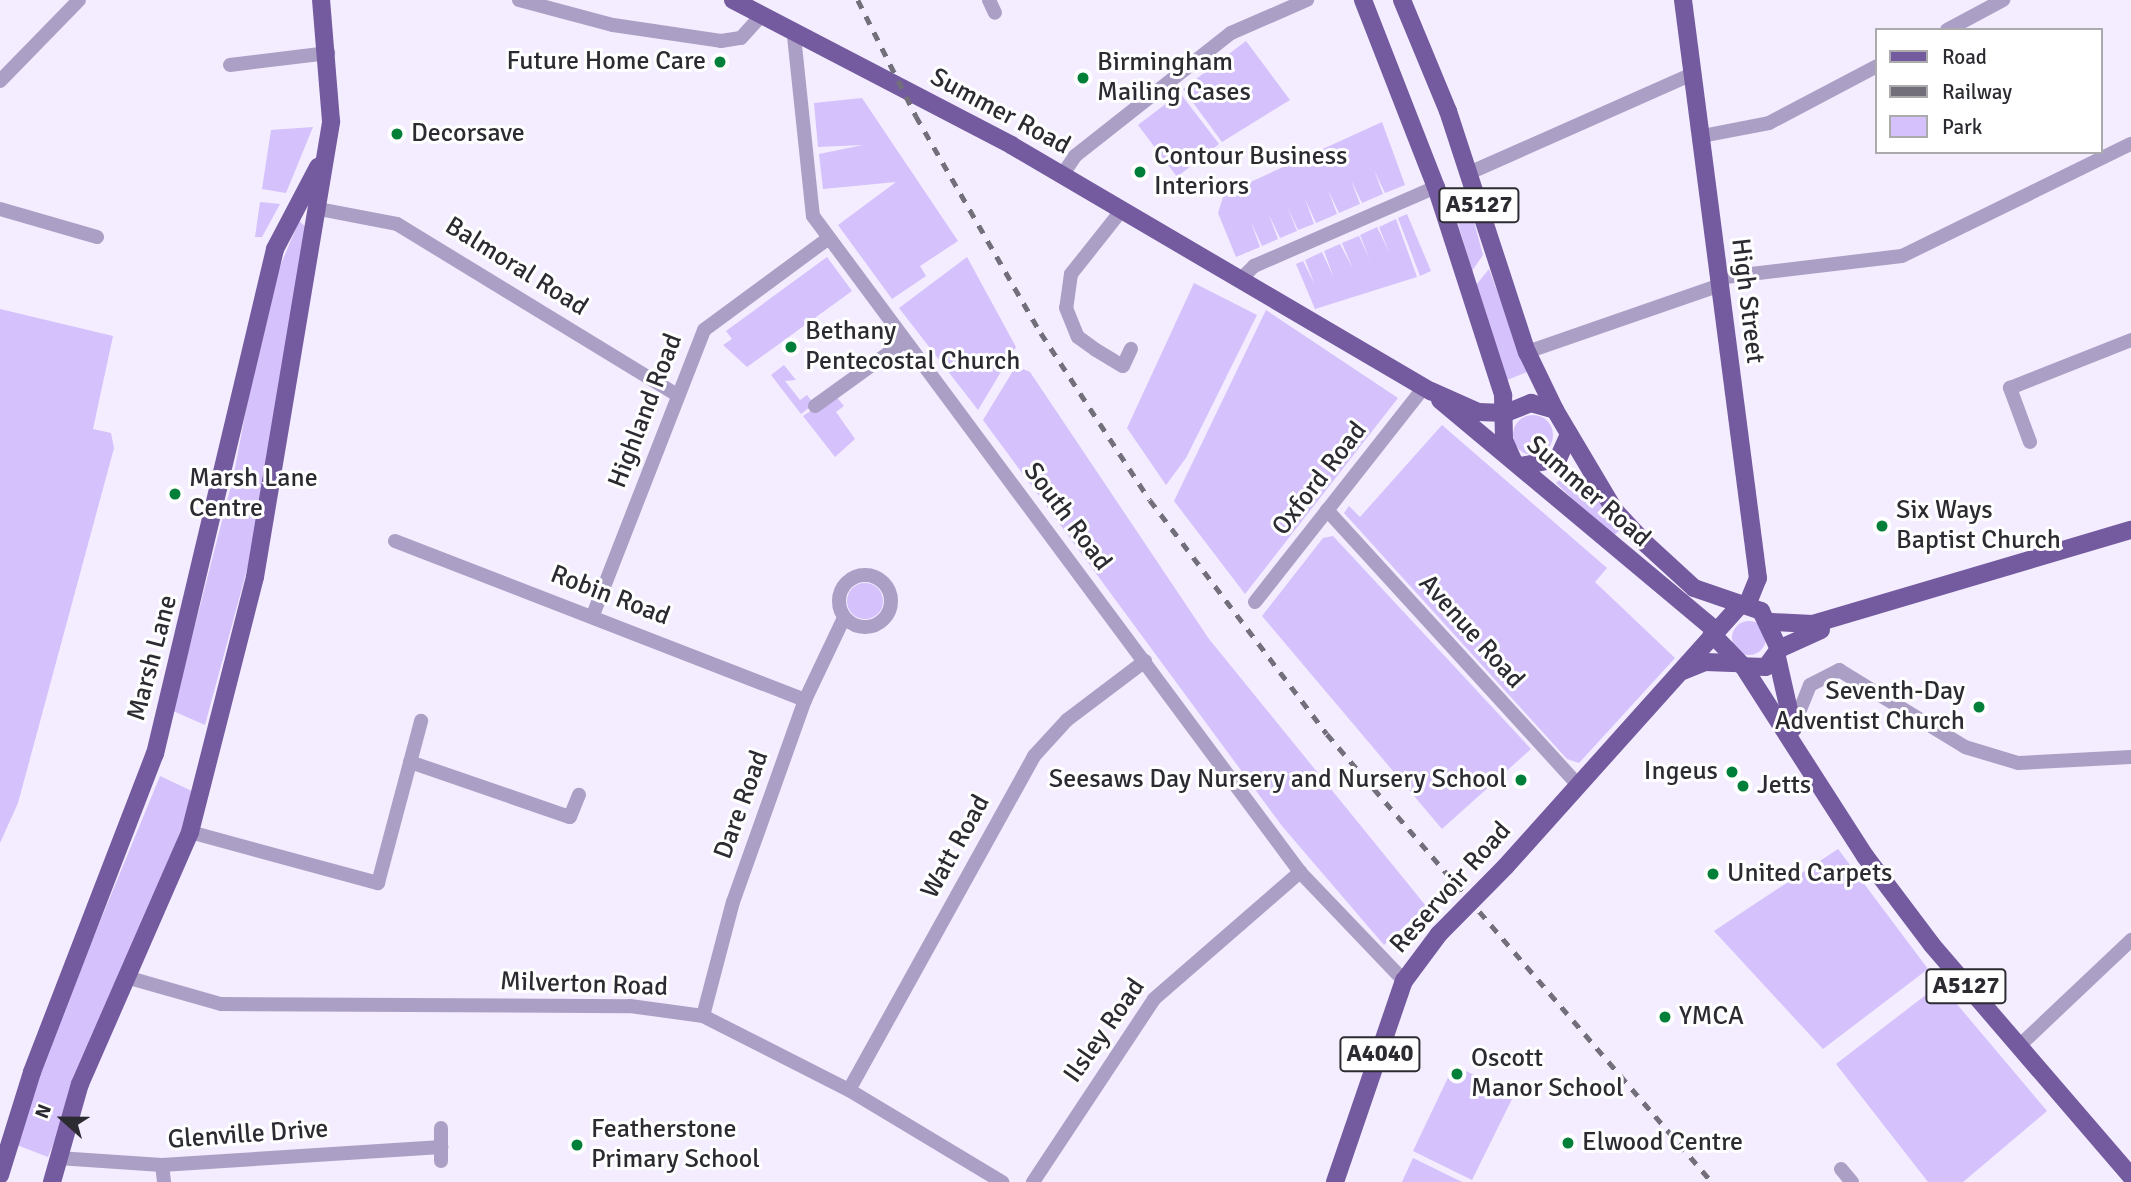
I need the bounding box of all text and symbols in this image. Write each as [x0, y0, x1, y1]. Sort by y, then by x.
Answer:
legend [1876, 28, 2103, 154]
text: Road [1942, 44, 1987, 70]
place label: Future Home Care [506, 46, 706, 78]
place label: Birmingham Mailing Cases [1097, 47, 1251, 108]
marker: Future Home Care [712, 54, 728, 70]
street label: Summer Road [925, 62, 1075, 162]
marker: Birmingham Mailing Cases [1075, 70, 1091, 86]
text: Railway [1942, 79, 2012, 105]
text: Park [1942, 114, 1982, 140]
place label: Decorsave [411, 118, 525, 150]
marker: Decorsave [389, 126, 405, 142]
place label: Contour Business Interiors [1154, 141, 1347, 202]
marker: Contour Business Interiors [1132, 164, 1148, 180]
road number: A5127 [1437, 184, 1521, 226]
street label: Balmoral Road [439, 211, 593, 323]
street label: High Street [1724, 237, 1770, 365]
place label: Bethany Pentecostal Church [805, 316, 1020, 378]
street label: Highland Road [602, 329, 690, 493]
marker: Bethany Pentecostal Church [783, 339, 799, 355]
street label: Oxford Road [1266, 416, 1374, 542]
street label: Summer Road [1520, 430, 1656, 554]
street label: South Road [1016, 457, 1118, 577]
place label: Marsh Lane Centre [189, 463, 318, 524]
marker: Marsh Lane Centre [167, 486, 183, 502]
place label: Six Ways Baptist Church [1896, 495, 2061, 556]
marker: Six Ways Baptist Church [1874, 518, 1890, 534]
street label: Robin Road [546, 559, 674, 633]
street label: Avenue Road [1412, 569, 1530, 695]
street label: Marsh Lane [121, 592, 185, 724]
place label: Seventh-Day Adventist Church [1775, 676, 1965, 738]
marker: Seventh-Day Adventist Church [1971, 699, 1987, 715]
street label: Dare Road [708, 746, 776, 864]
place label: Ingeus [1644, 756, 1718, 788]
place label: Seesaws Day Nursery and Nursery School [1049, 764, 1507, 796]
marker: Ingeus [1724, 764, 1740, 780]
place label: Jetts [1757, 770, 1811, 802]
marker: Seesaws Day Nursery and Nursery School [1513, 772, 1529, 788]
marker: Jetts [1735, 778, 1751, 794]
street label: Watt Road [915, 790, 997, 904]
street label: Reservoir Road [1384, 816, 1518, 960]
place label: United Carpets [1727, 858, 1892, 890]
marker: United Carpets [1705, 866, 1721, 882]
street label: Milverton Road [500, 966, 668, 1004]
road number: A5127 [1924, 966, 2008, 1006]
street label: Ilsley Road [1058, 973, 1152, 1089]
place label: YMCA [1679, 1001, 1744, 1033]
marker: YMCA [1657, 1009, 1673, 1025]
road number: A4040 [1338, 1034, 1422, 1074]
place label: Oscott Manor School [1471, 1043, 1624, 1104]
marker: Oscott Manor School [1449, 1066, 1465, 1082]
north arrow [28, 1084, 98, 1154]
text: N [30, 1101, 57, 1122]
street label: Glenville Drive [167, 1114, 329, 1156]
place label: Featherstone Primary School [591, 1114, 760, 1176]
place label: Elwood Centre [1582, 1127, 1743, 1159]
marker: Elwood Centre [1560, 1135, 1576, 1151]
marker: Featherstone Primary School [569, 1137, 585, 1153]

